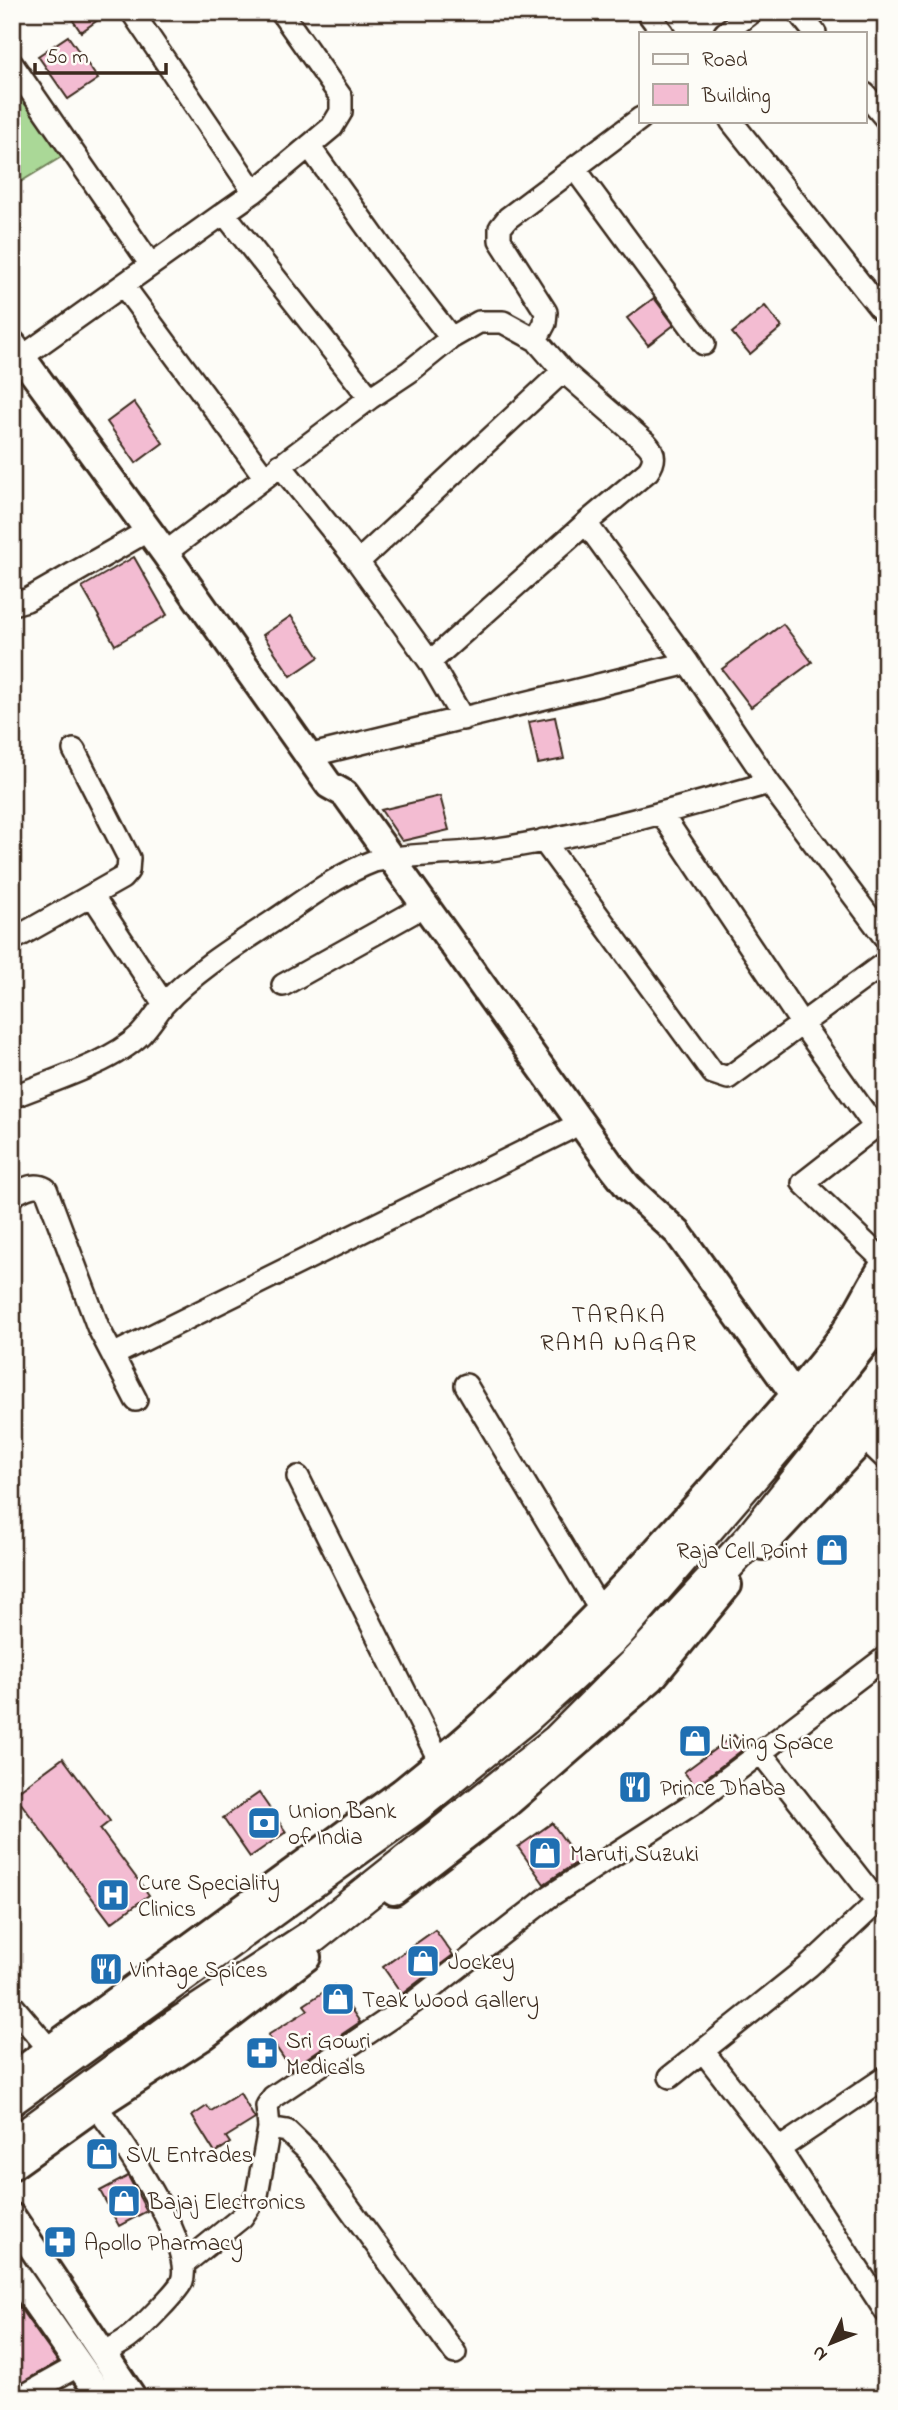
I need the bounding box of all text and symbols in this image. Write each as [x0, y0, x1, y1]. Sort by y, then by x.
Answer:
scale bar [35, 32, 166, 76]
legend [639, 32, 866, 122]
text: 50 m [46, 43, 89, 73]
text: Road [702, 46, 748, 76]
text: Building [701, 82, 771, 114]
district label: TARAKA RAMA NAGAR [540, 1299, 698, 1362]
shop icon: Raja Cell Point [813, 1531, 851, 1569]
place label: Raja Cell Point [677, 1536, 808, 1569]
shop icon: Living Space [676, 1722, 714, 1760]
place label: Living Space [720, 1727, 834, 1761]
restaurant icon: Prince Dhaba [616, 1768, 654, 1806]
place label: Prince Dhaba [660, 1773, 786, 1806]
place label: Union Bank of India [288, 1796, 397, 1855]
bank icon: Union Bank of India [245, 1804, 283, 1842]
shop icon: Maruti Suzuki [526, 1834, 564, 1872]
place label: Maruti Suzuki [570, 1839, 699, 1872]
place label: Cure Speciality Clinics [138, 1868, 280, 1927]
hospital icon: Cure Speciality Clinics [94, 1876, 132, 1914]
shop icon: Jockey [404, 1942, 442, 1980]
place label: Jockey [448, 1947, 515, 1982]
restaurant icon: Vintage Spices [87, 1950, 125, 1988]
place label: Vintage Spices [129, 1955, 268, 1989]
shop icon: Teak Wood Gallery [319, 1980, 357, 2018]
place label: Teak Wood Gallery [362, 1985, 539, 2020]
place label: Sri Gowri Medicals [286, 2026, 371, 2085]
pharmacy icon: Sri Gowri Medicals [243, 2034, 281, 2072]
shop icon: SVL Entrades [83, 2135, 121, 2173]
place label: SVL Entrades [126, 2140, 253, 2173]
shop icon: Bajaj Electronics [105, 2182, 143, 2220]
place label: Bajaj Electronics [147, 2187, 306, 2220]
pharmacy icon: Apollo Pharmacy [41, 2223, 79, 2261]
place label: Apollo Pharmacy [84, 2228, 243, 2263]
north arrow [796, 2308, 866, 2378]
text: N [806, 2339, 835, 2367]

